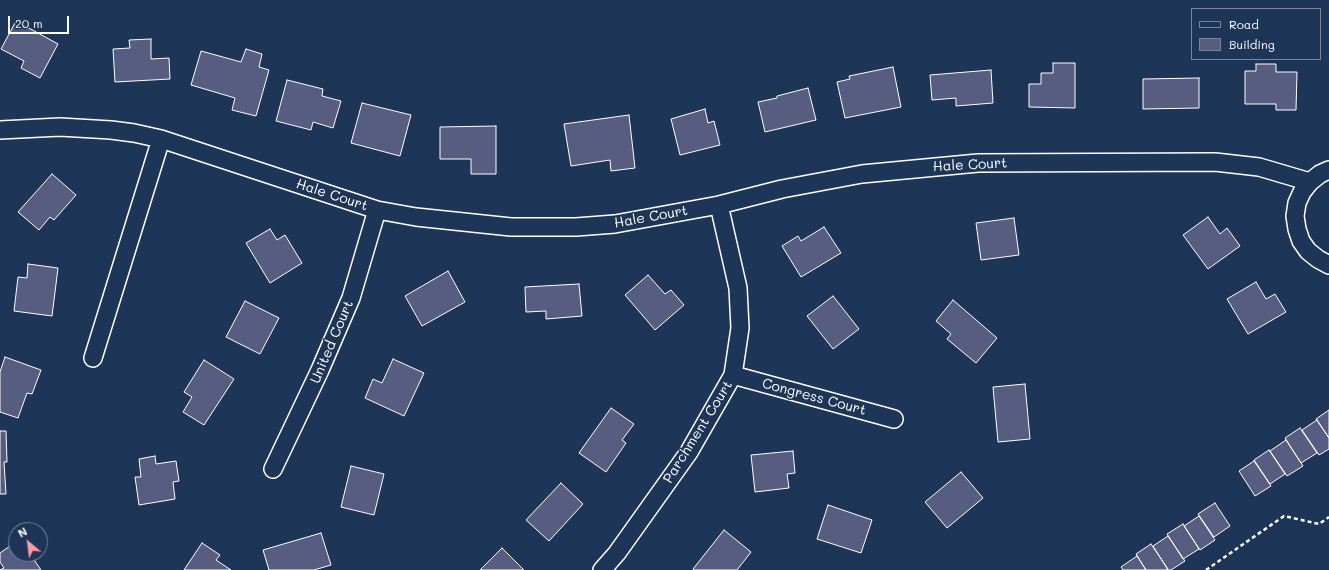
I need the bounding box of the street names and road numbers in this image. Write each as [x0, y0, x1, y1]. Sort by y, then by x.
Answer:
street label: Hale Court [932, 155, 1008, 175]
street label: Hale Court [294, 175, 370, 215]
street label: Hale Court [613, 202, 689, 232]
street label: United Court [307, 298, 357, 386]
street label: Congress Court [760, 375, 868, 419]
street label: Parchment Court [660, 378, 736, 486]

